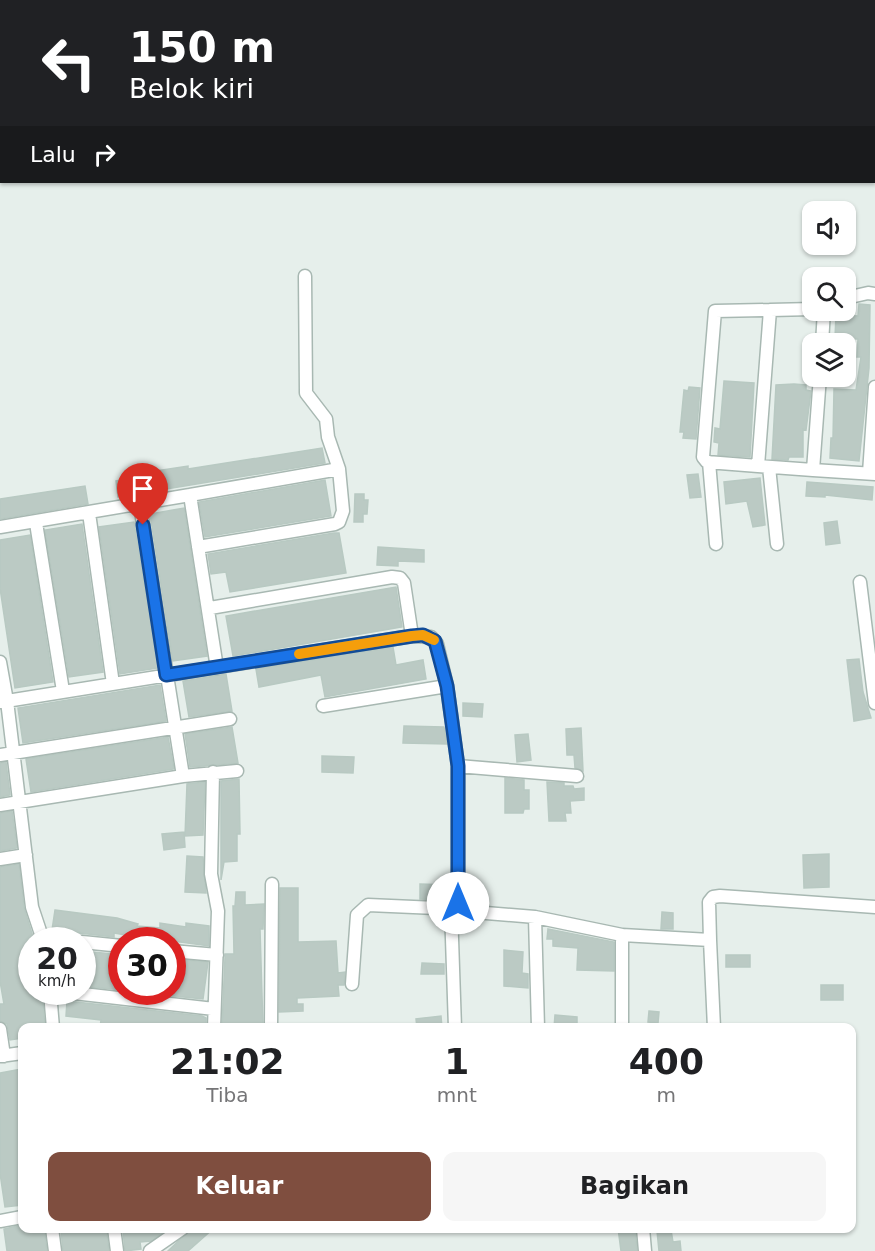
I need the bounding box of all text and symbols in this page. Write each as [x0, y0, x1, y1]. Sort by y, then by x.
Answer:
text: 150 m [129, 23, 275, 72]
icon: left [30, 24, 108, 102]
text: Belok kiri [129, 73, 254, 104]
icon: right [88, 138, 121, 171]
text: Lalu [30, 142, 76, 167]
map controls [802, 201, 856, 387]
button: sound [802, 201, 856, 255]
button: search [802, 267, 856, 321]
button: layers [802, 333, 856, 387]
pin [117, 463, 168, 525]
icon: arrive [126, 472, 159, 505]
position arrow [426, 871, 490, 935]
speed limit sign: 30 [108, 927, 186, 1005]
text: 20 [36, 941, 78, 976]
text: km/h [38, 972, 76, 990]
text: 21:02 [170, 1041, 285, 1082]
text: 1 [444, 1041, 469, 1082]
text: 400 [629, 1041, 704, 1082]
text: Tiba [206, 1083, 248, 1107]
text: mnt [437, 1083, 477, 1107]
text: m [657, 1083, 676, 1107]
button: Keluar [48, 1152, 431, 1221]
button: Bagikan [443, 1152, 826, 1221]

